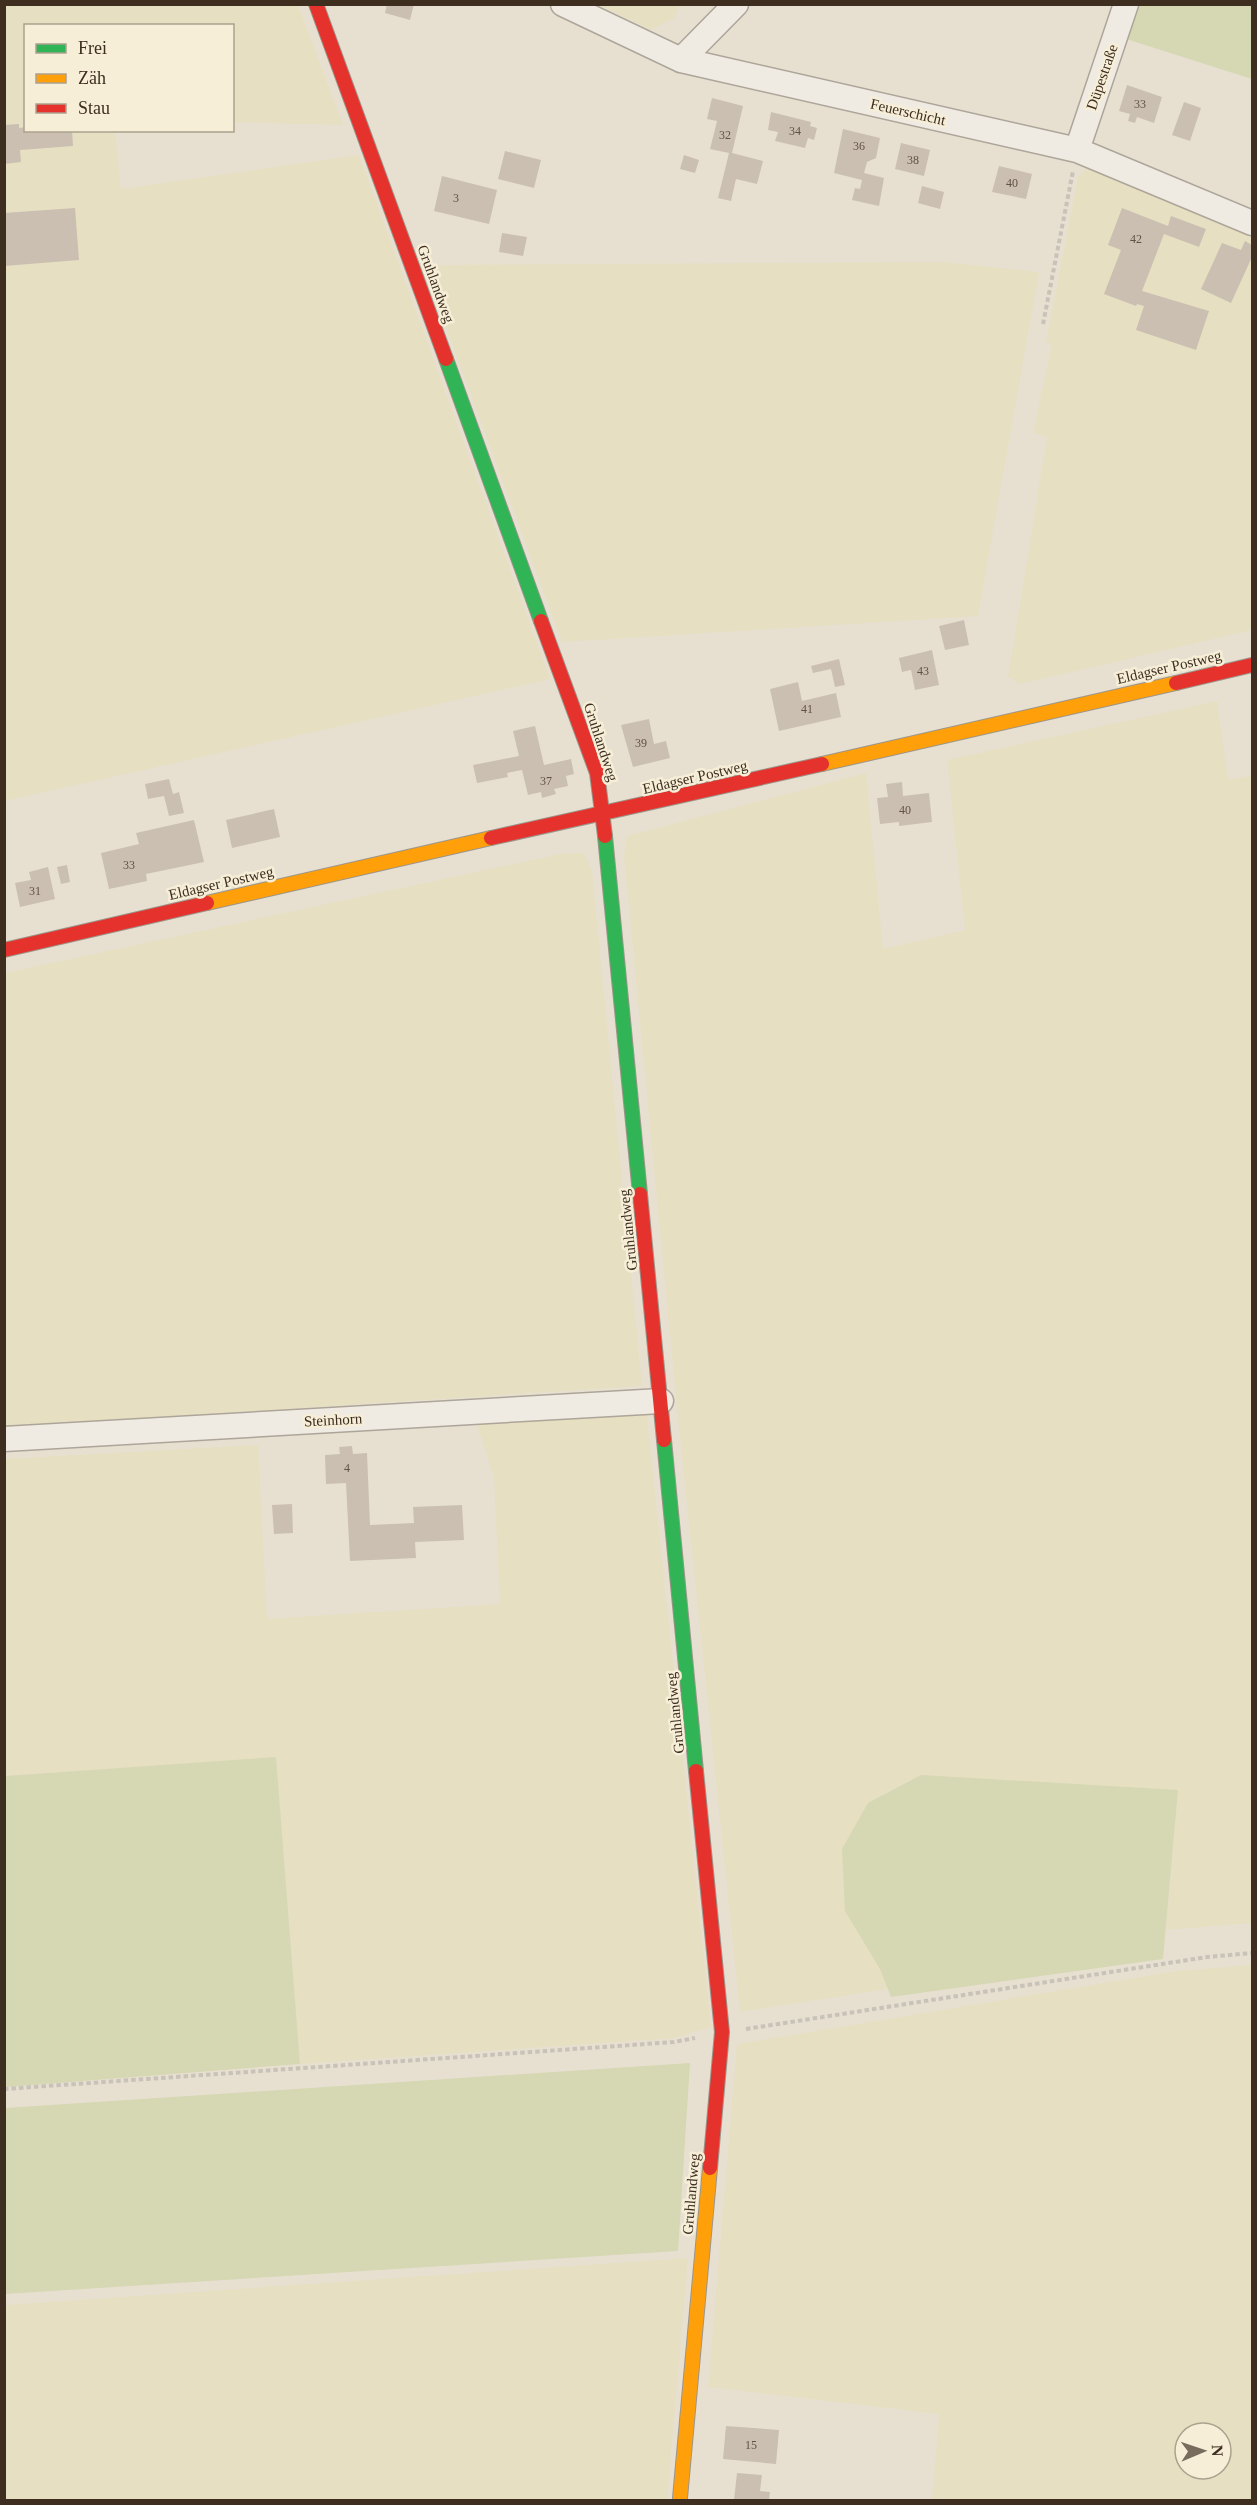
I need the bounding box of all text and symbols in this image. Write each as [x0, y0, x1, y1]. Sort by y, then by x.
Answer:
legend [24, 24, 234, 132]
text: Frei [78, 38, 107, 58]
street label: Düpestraße [1083, 42, 1121, 112]
text: Zäh [78, 68, 106, 88]
street label: Feuerschicht [869, 96, 948, 129]
house number: 33 [1134, 97, 1146, 111]
text: Stau [78, 98, 110, 118]
house number: 34 [789, 124, 801, 138]
house number: 32 [719, 128, 731, 142]
house number: 36 [853, 139, 865, 153]
house number: 38 [907, 153, 919, 167]
house number: 40 [1006, 176, 1018, 190]
house number: 3 [453, 191, 459, 205]
house number: 42 [1130, 232, 1142, 246]
street label: Gruhlandweg [415, 243, 458, 326]
street label: Eldagser Postweg [1115, 647, 1223, 687]
house number: 43 [917, 664, 929, 678]
street label: Gruhlandweg [581, 701, 621, 784]
house number: 41 [801, 702, 813, 716]
house number: 39 [635, 736, 647, 750]
street label: Eldagser Postweg [641, 757, 749, 797]
house number: 37 [540, 774, 552, 788]
house number: 40 [899, 803, 911, 817]
house number: 33 [123, 858, 135, 872]
street label: Eldagser Postweg [167, 863, 275, 903]
house number: 31 [29, 884, 41, 898]
street label: Gruhlandweg [616, 1188, 640, 1271]
street label: Steinhorn [303, 1410, 363, 1430]
house number: 4 [344, 1461, 350, 1475]
street label: Gruhlandweg [663, 1671, 687, 1754]
street label: Gruhlandweg [679, 2152, 703, 2235]
north arrow [1173, 2421, 1233, 2481]
house number: 15 [745, 2438, 757, 2452]
text: N [1209, 2444, 1226, 2457]

